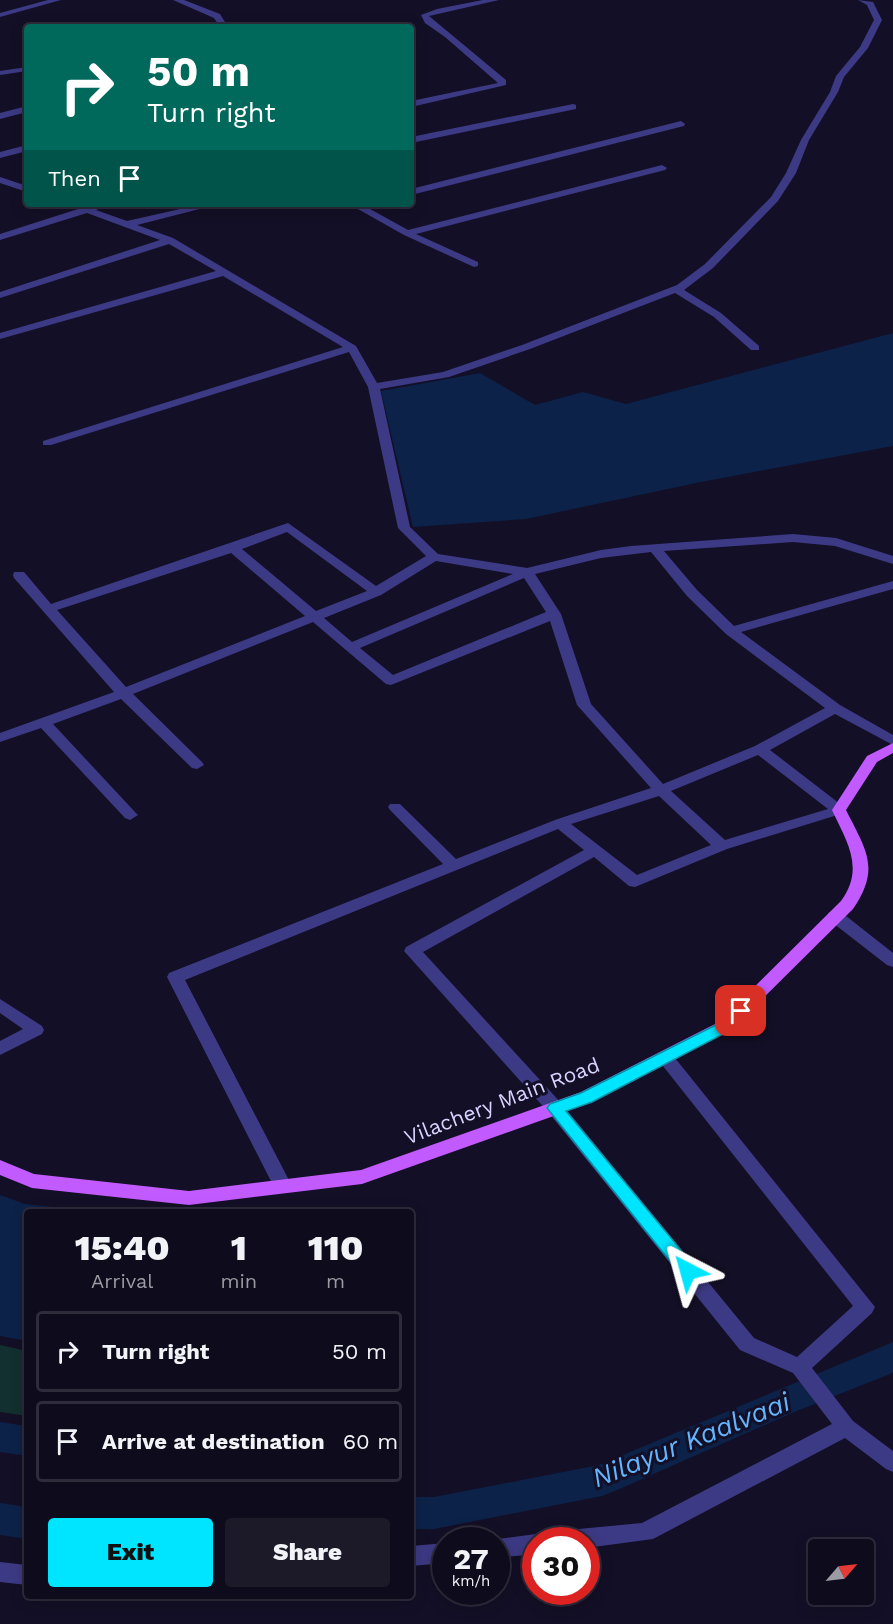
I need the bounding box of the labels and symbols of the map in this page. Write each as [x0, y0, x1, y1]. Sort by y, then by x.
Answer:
pin [715, 985, 766, 1036]
street label: Vilachery Main Road [401, 1052, 603, 1149]
position arrow [656, 1239, 720, 1303]
water label: Nilayur Kaalvaai [587, 1385, 796, 1494]
speed limit sign: 30 [522, 1527, 600, 1605]
north arrow [808, 1539, 874, 1605]

